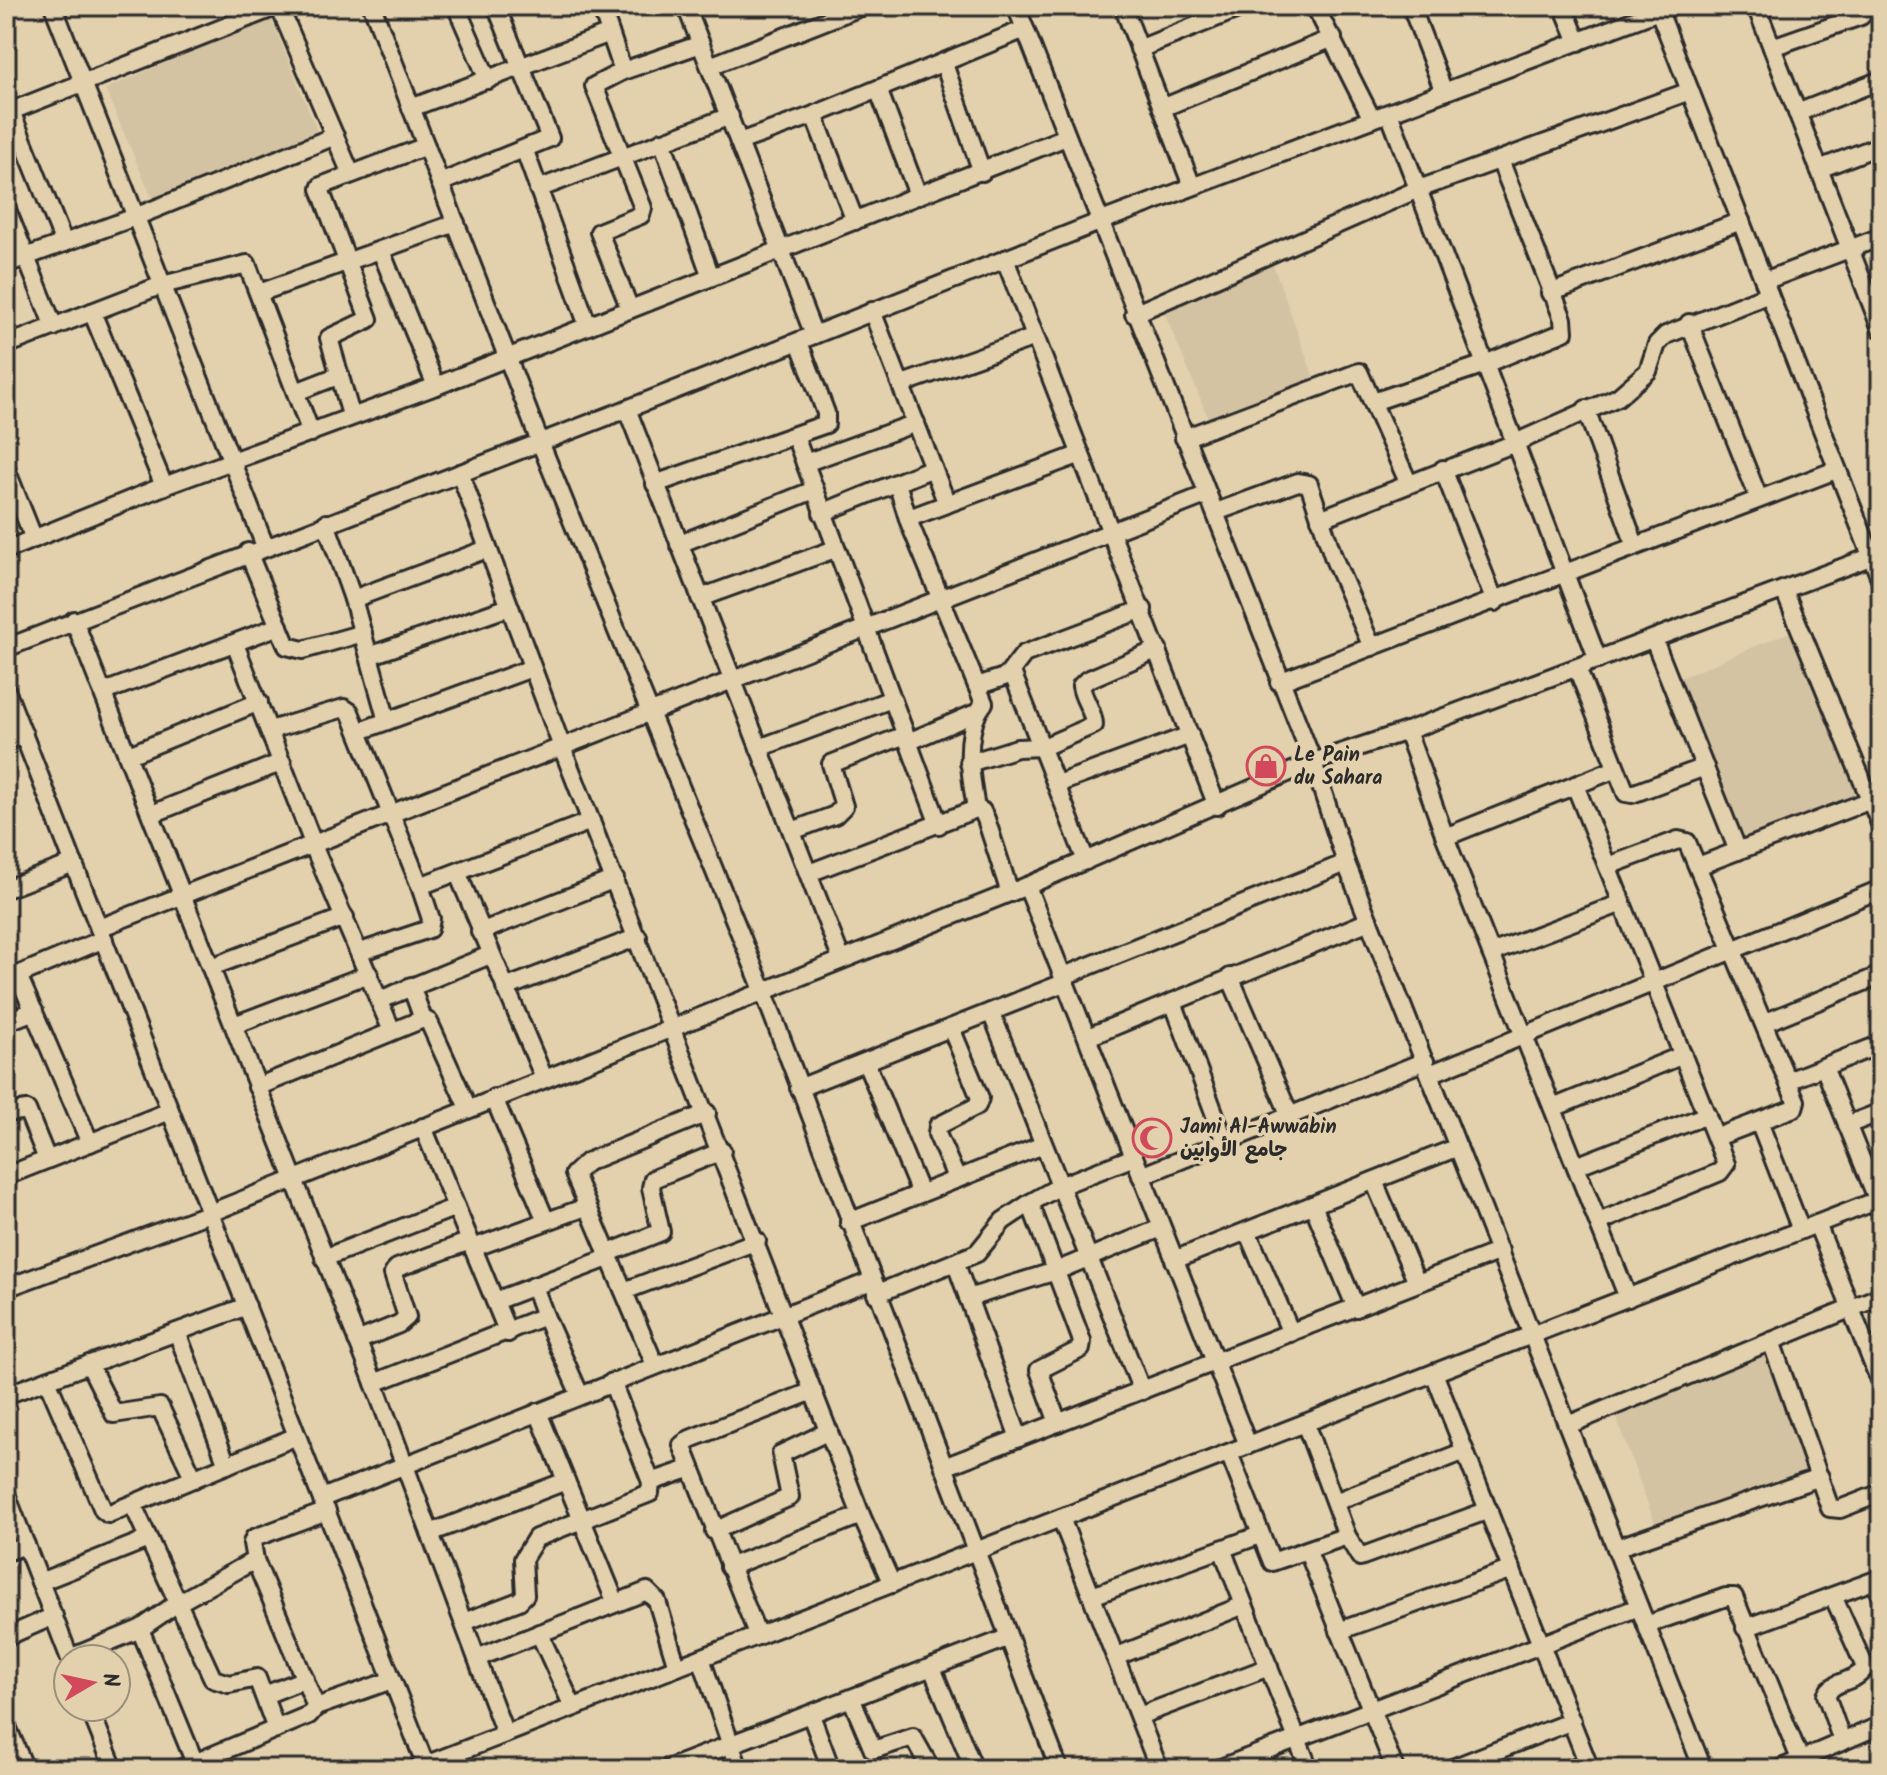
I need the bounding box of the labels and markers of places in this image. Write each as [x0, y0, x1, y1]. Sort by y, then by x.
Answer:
place label: Le Pain du Sahara [1294, 740, 1382, 795]
shop icon: Le Pain du Sahara [1245, 745, 1287, 787]
place label: Jami Al-Awwabin جامع الأوابين [1180, 1112, 1337, 1167]
mosque icon: Jami Al-Awwabin جامع الأوابين [1131, 1117, 1173, 1159]

